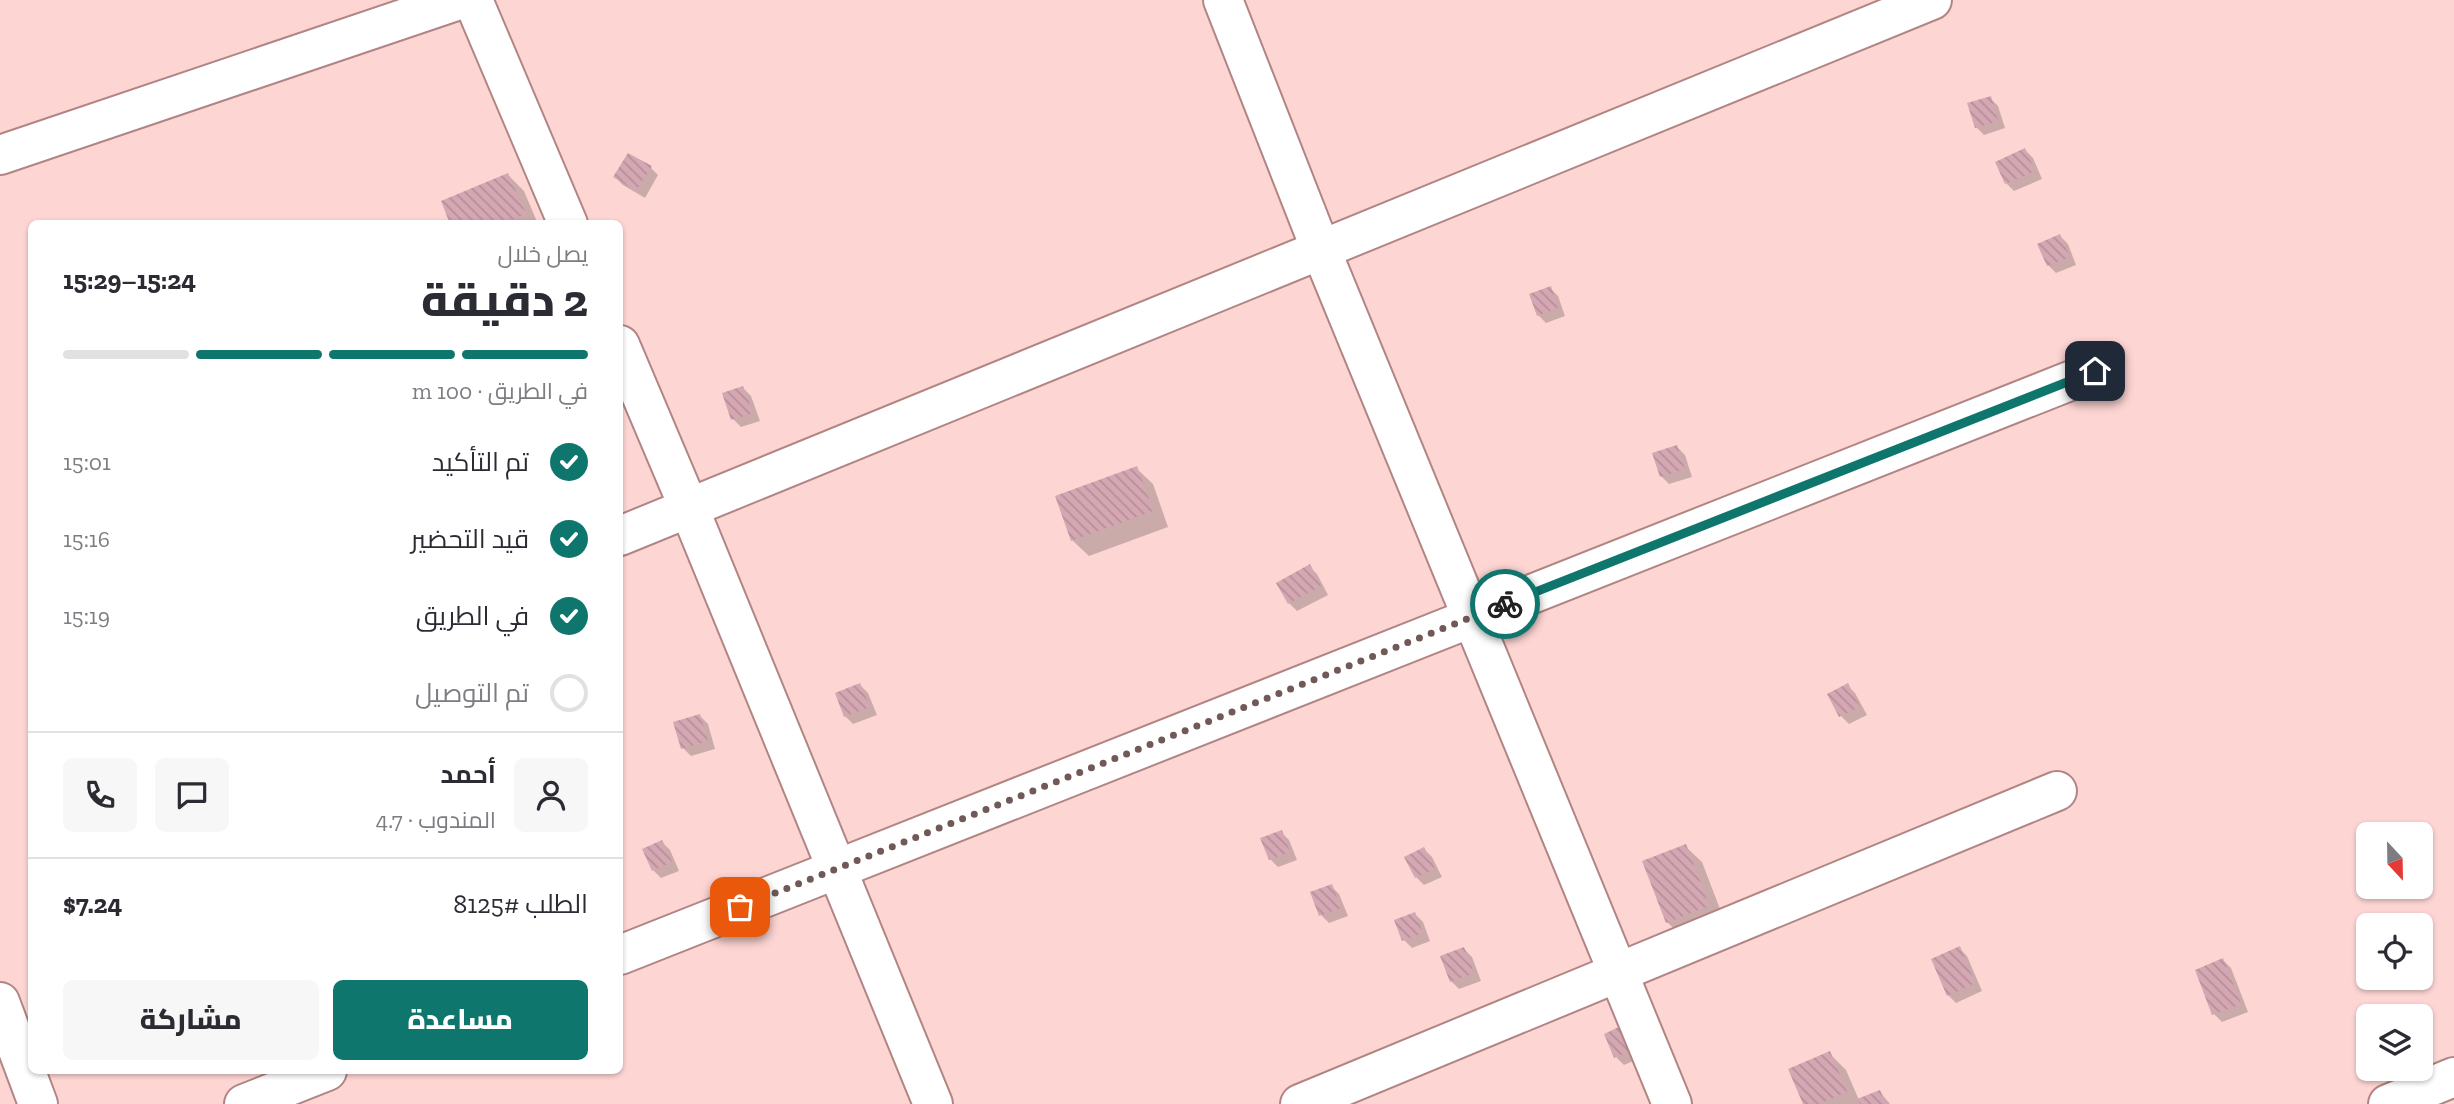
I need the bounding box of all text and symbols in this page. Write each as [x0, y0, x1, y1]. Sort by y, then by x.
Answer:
text: يصل خلال [497, 240, 588, 268]
text: 15:24–15:29 [63, 264, 196, 296]
text: 2 دقيقة [421, 273, 588, 328]
pin [2065, 341, 2125, 401]
icon: home [2076, 352, 2114, 390]
text: في الطريق · 100 m [412, 377, 588, 405]
icon: check [550, 443, 588, 481]
text: تم التأكيد [432, 446, 529, 478]
text: 15:01 [63, 448, 111, 476]
icon: check [550, 520, 588, 558]
text: قيد التحضير [411, 523, 529, 555]
text: 15:16 [63, 525, 110, 553]
courier [1470, 569, 1540, 639]
icon: bike [1486, 585, 1524, 623]
icon: check [550, 597, 588, 635]
text: في الطريق [416, 600, 529, 632]
text: 15:19 [63, 602, 110, 630]
text: تم التوصيل [415, 677, 529, 709]
button: phone [63, 758, 137, 832]
button: chat [155, 758, 229, 832]
text: أحمد [440, 758, 496, 790]
button: person [514, 758, 588, 832]
text: المندوب · 4.7 [376, 806, 496, 834]
north arrow [2356, 822, 2432, 900]
map controls [2356, 822, 2433, 1081]
pin [710, 877, 770, 937]
text: $7.24 [63, 888, 122, 920]
text: الطلب #8125 [453, 888, 588, 920]
icon: bag [721, 888, 759, 926]
button: locate [2356, 913, 2433, 990]
button: مشاركة [63, 980, 319, 1060]
button: مساعدة [333, 980, 588, 1060]
button: layers [2356, 1004, 2433, 1081]

